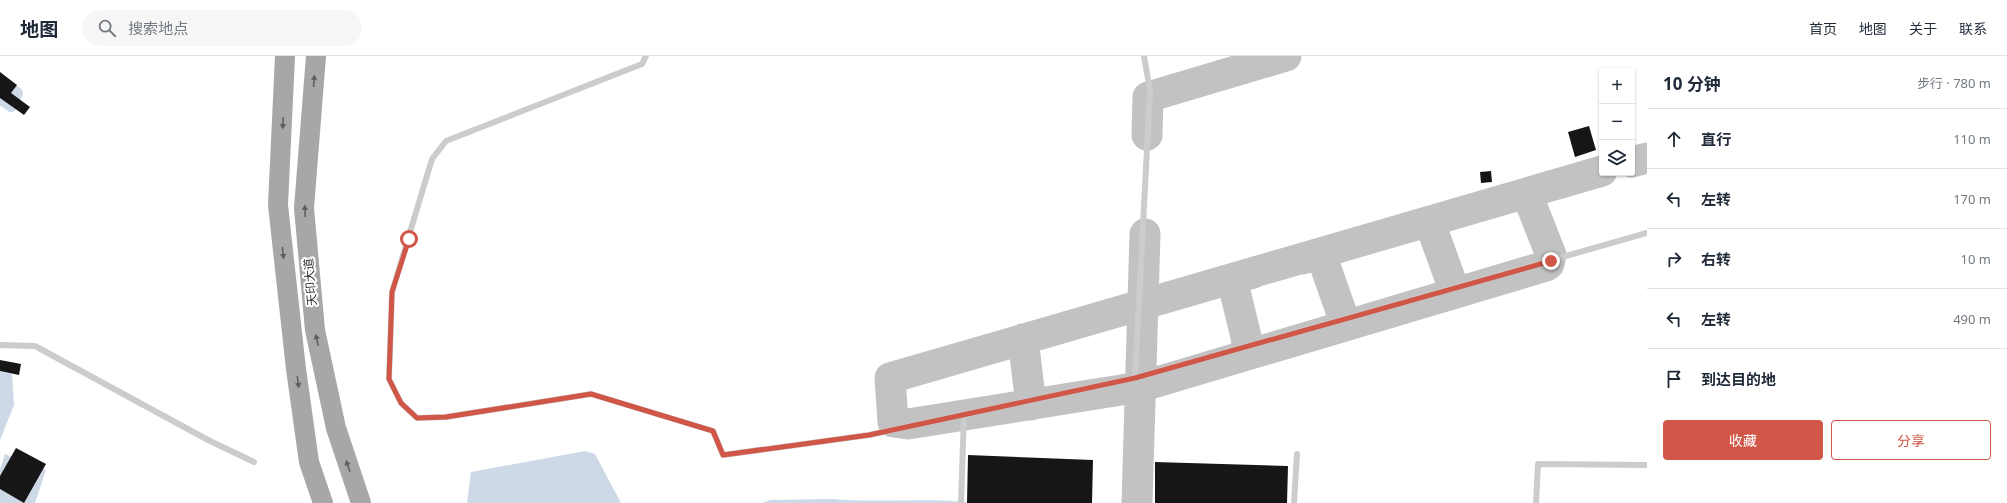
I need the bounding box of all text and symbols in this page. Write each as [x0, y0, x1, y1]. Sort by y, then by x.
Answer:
search box [82, 10, 362, 46]
text: 地图 [20, 16, 58, 42]
icon: search [96, 17, 118, 39]
text: 搜索地点 [128, 18, 188, 38]
text: 首页 [1809, 19, 1837, 38]
text: 地图 [1859, 19, 1887, 38]
text: 关于 [1909, 19, 1937, 38]
text: 联系 [1959, 19, 1987, 38]
map controls [1599, 68, 1635, 176]
button: + [1599, 68, 1635, 104]
text: 10 分钟 [1663, 72, 1721, 95]
text: 步行 · 780 m [1917, 74, 1991, 92]
one-way arrow [311, 75, 318, 87]
button: − [1599, 104, 1635, 140]
one-way arrow [279, 117, 286, 129]
icon: ahead [1663, 128, 1685, 150]
text: 直行 [1701, 129, 1731, 149]
text: 110 m [1953, 130, 1991, 148]
button: layers [1599, 140, 1635, 176]
icon: left [1663, 188, 1685, 210]
text: 左转 [1701, 189, 1731, 209]
text: 170 m [1953, 190, 1991, 208]
one-way arrow [301, 205, 308, 217]
route start [400, 230, 418, 248]
one-way arrow [280, 246, 286, 259]
icon: right [1663, 248, 1685, 270]
text: 右转 [1701, 249, 1731, 269]
text: 10 m [1961, 250, 1991, 268]
route end [1542, 252, 1560, 270]
street label: 天印大道 [299, 257, 321, 307]
icon: left [1663, 308, 1685, 330]
text: 左转 [1701, 309, 1731, 329]
text: 490 m [1953, 310, 1991, 328]
one-way arrow [313, 334, 319, 346]
icon: arrive [1663, 368, 1685, 390]
text: 到达目的地 [1701, 369, 1776, 389]
one-way arrow [295, 376, 301, 388]
button: 收藏 [1663, 420, 1823, 460]
button: 分享 [1831, 420, 1991, 460]
one-way arrow [345, 460, 351, 472]

